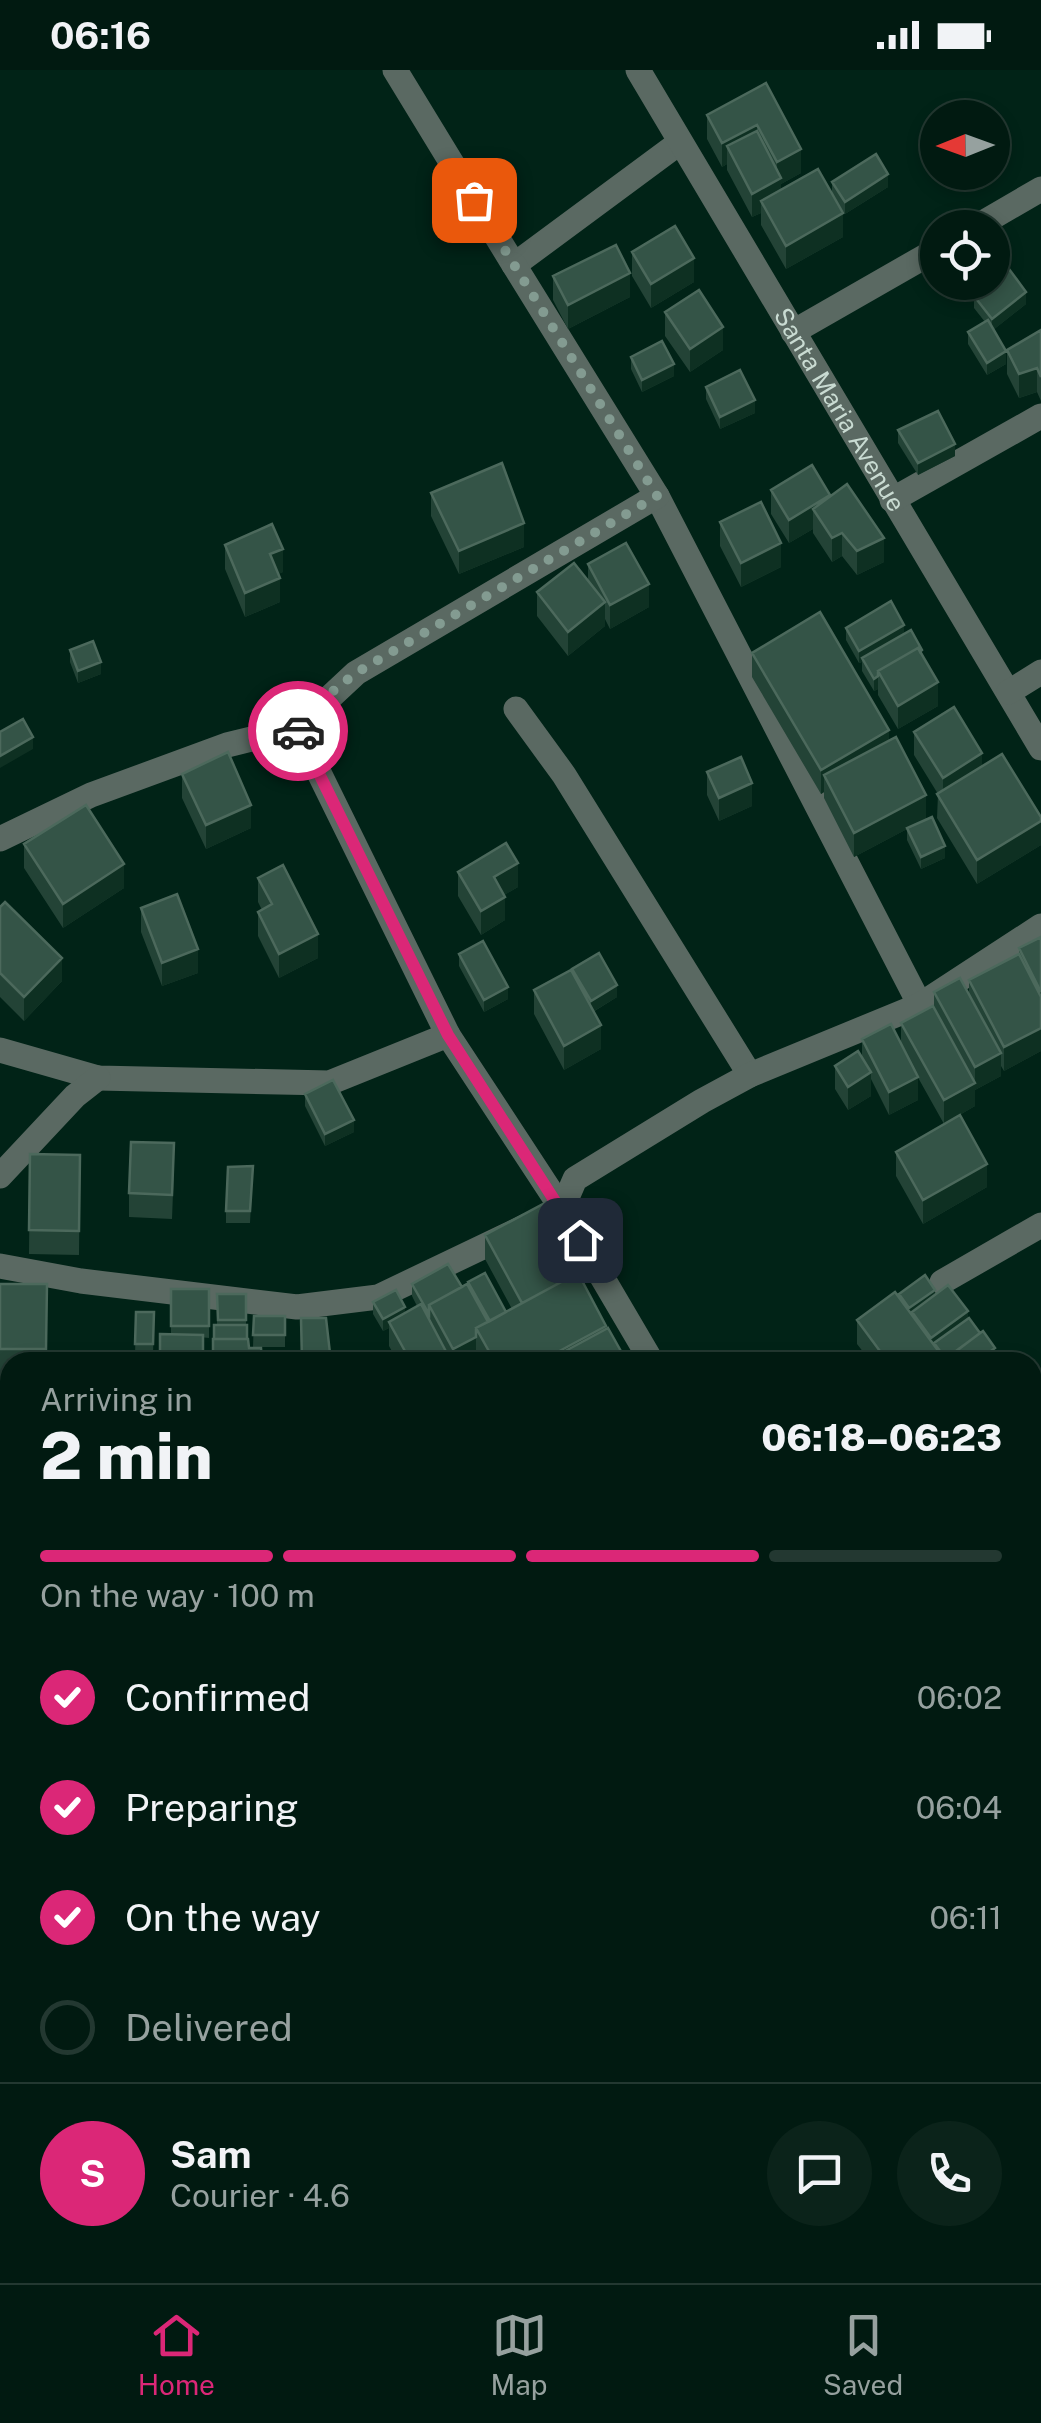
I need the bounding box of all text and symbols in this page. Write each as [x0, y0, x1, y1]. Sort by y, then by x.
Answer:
text: 06:16 [50, 13, 151, 58]
north arrow [920, 100, 1010, 190]
map controls [920, 100, 1010, 300]
pin [432, 158, 517, 243]
icon: bag [447, 173, 502, 228]
button: locate [920, 210, 1010, 300]
street label: Santa Maria Avenue [768, 302, 912, 517]
courier [248, 681, 348, 781]
icon: car [271, 704, 326, 759]
pin [538, 1198, 623, 1283]
icon: home [553, 1213, 608, 1268]
text: Arriving in [40, 1381, 193, 1418]
text: 06:18–06:23 [761, 1415, 1002, 1460]
text: 2 min [40, 1417, 213, 1494]
text: On the way · 100 m [40, 1577, 315, 1614]
icon: check [40, 1670, 95, 1725]
text: Confirmed [125, 1675, 310, 1720]
text: 06:02 [917, 1679, 1002, 1716]
icon: check [40, 1780, 95, 1835]
text: Preparing [125, 1785, 299, 1830]
text: 06:04 [916, 1789, 1002, 1826]
icon: check [40, 1890, 95, 1945]
text: On the way [125, 1895, 321, 1940]
text: 06:11 [929, 1899, 1002, 1936]
text: Delivered [125, 2005, 293, 2050]
button: chat [767, 2121, 872, 2226]
button: phone [897, 2121, 1002, 2226]
text: Sam [170, 2132, 252, 2177]
text: S [79, 2151, 106, 2196]
text: Courier · 4.6 [170, 2177, 350, 2214]
tab: Home [138, 2308, 215, 2401]
tab: Map [491, 2308, 547, 2401]
tab: Saved [823, 2308, 903, 2401]

